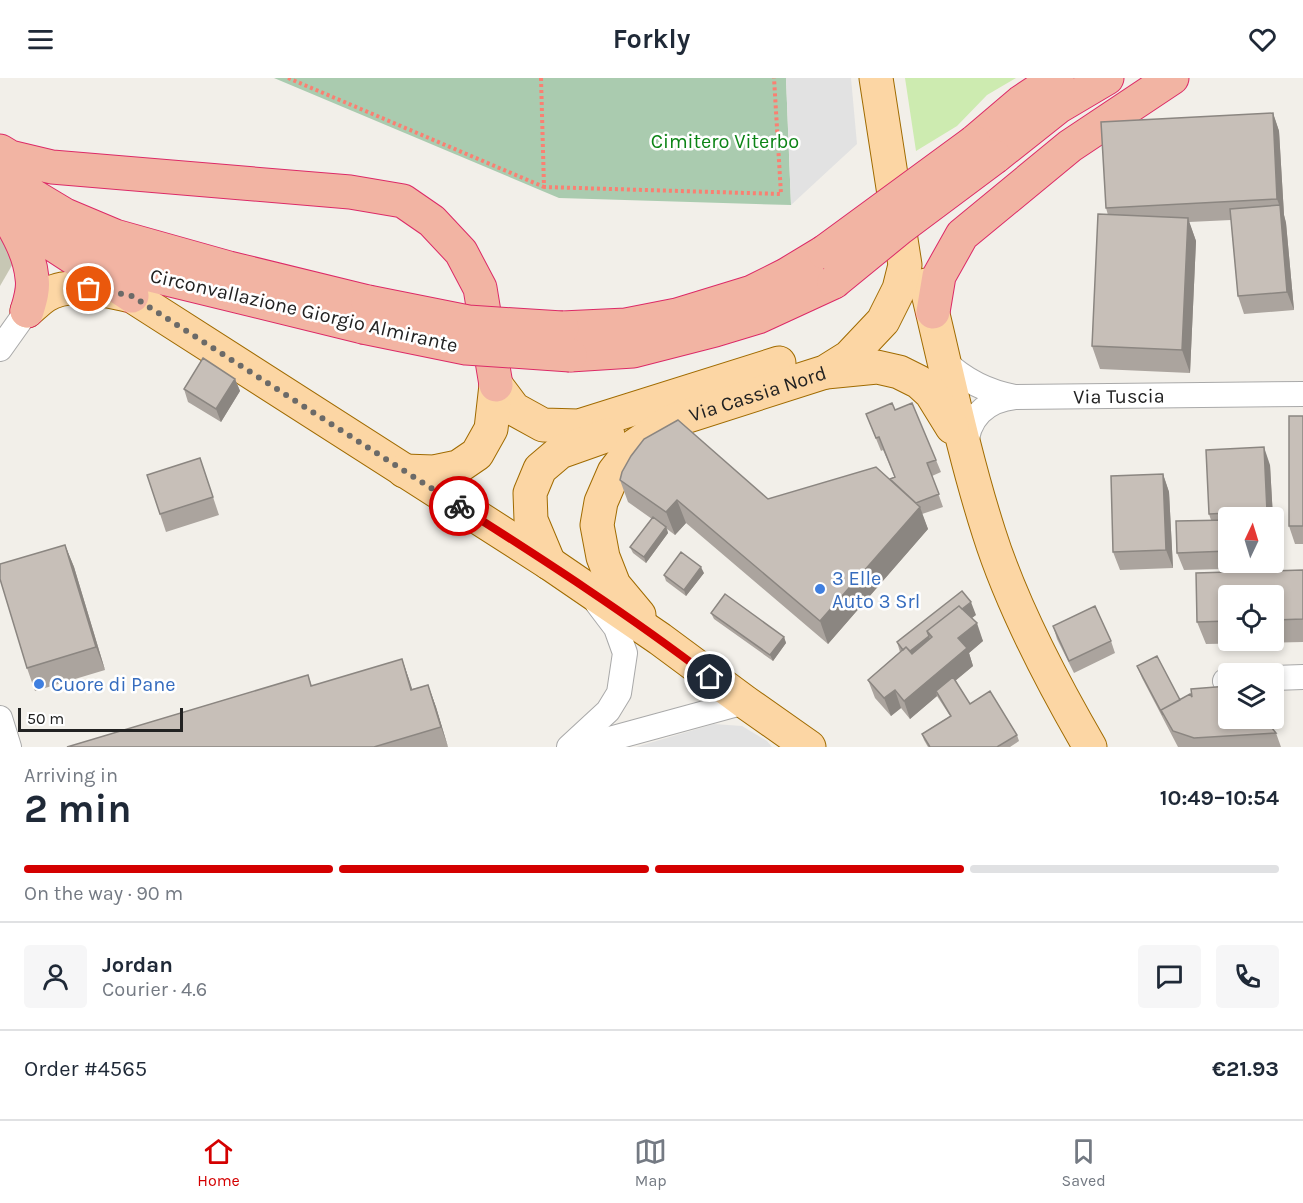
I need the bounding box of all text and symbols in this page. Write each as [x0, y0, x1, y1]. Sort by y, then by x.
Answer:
icon: menu [24, 23, 57, 56]
text: Forkly [613, 23, 690, 55]
icon: heart [1246, 23, 1279, 56]
park label: Cimitero Viterbo [651, 130, 799, 153]
pin [63, 263, 114, 314]
street label: Circonvallazione Giorgio Almirante [148, 264, 460, 357]
icon: bag [72, 272, 105, 305]
street label: Via Cassia Nord [686, 361, 829, 427]
street label: Via Tuscia [1073, 384, 1165, 408]
courier [429, 476, 489, 536]
icon: bike [443, 490, 476, 523]
north arrow [1218, 507, 1284, 573]
map controls [1218, 507, 1284, 729]
place label: 3 Elle Auto 3 Srl [832, 567, 920, 613]
marker: 3 Elle Auto 3 Srl [813, 582, 827, 596]
button: locate [1218, 585, 1284, 651]
pin [684, 651, 735, 702]
icon: home [693, 660, 726, 693]
button: layers [1218, 663, 1284, 729]
place label: Cuore di Pane [51, 673, 176, 696]
marker: Cuore di Pane [32, 677, 46, 691]
scale bar [18, 705, 183, 732]
text: 50 m [27, 709, 64, 728]
text: Arriving in [24, 764, 118, 787]
text: 10:49–10:54 [1160, 785, 1279, 811]
text: 2 min [24, 786, 132, 832]
text: On the way · 90 m [24, 882, 183, 905]
button: person [24, 945, 87, 1008]
button: chat [1138, 945, 1201, 1008]
button: phone [1216, 945, 1279, 1008]
text: Jordan [102, 952, 173, 978]
text: Courier · 4.6 [102, 978, 207, 1001]
text: Order #4565 [24, 1056, 147, 1082]
text: €21.93 [1212, 1056, 1279, 1082]
tab: Home [197, 1135, 240, 1190]
tab: Map [634, 1135, 667, 1190]
tab: Saved [1062, 1135, 1106, 1190]

